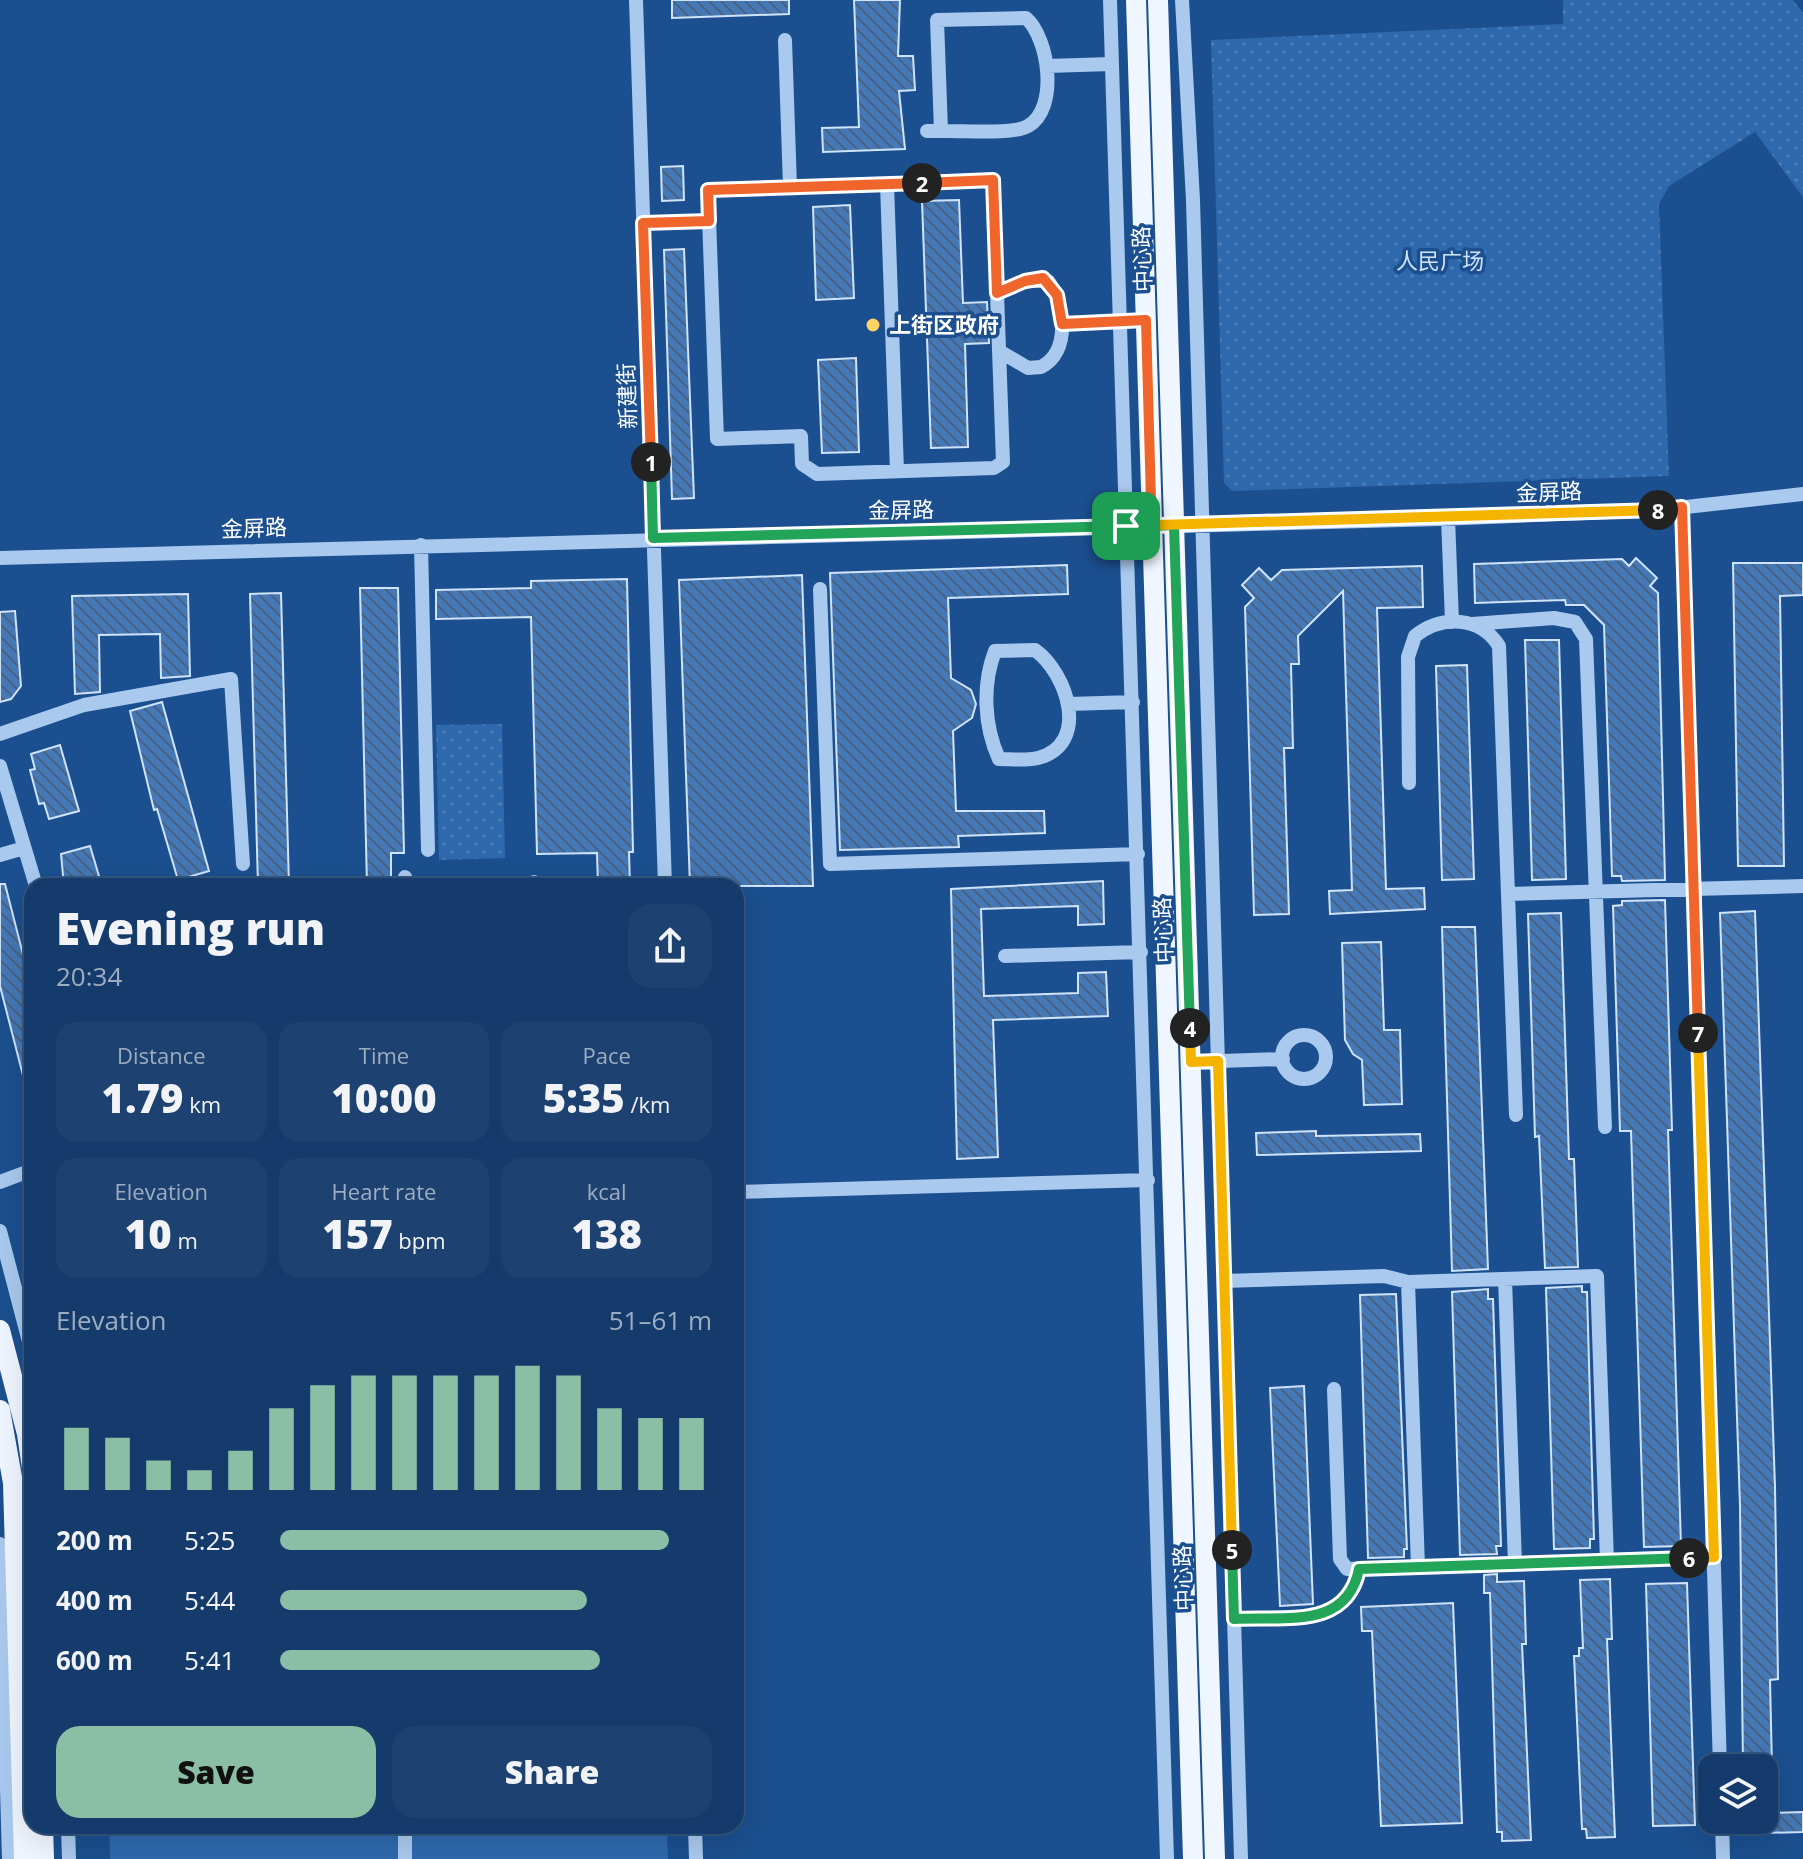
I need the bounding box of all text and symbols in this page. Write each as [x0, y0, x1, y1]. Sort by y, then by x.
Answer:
pin: 2 [902, 163, 942, 203]
text: 2 [916, 168, 928, 198]
street label: 中心路 [1125, 226, 1157, 293]
park label: 人民广场 [1396, 245, 1484, 275]
place label: 上街区政府 [889, 309, 999, 339]
marker: 上街区政府 [864, 316, 882, 334]
street label: 新建街 [610, 363, 642, 430]
pin: 1 [631, 442, 671, 482]
text: 1 [645, 447, 657, 477]
street label: 金屏路 [1515, 475, 1582, 507]
pin: 8 [1638, 490, 1678, 530]
pin [1092, 492, 1160, 560]
street label: 金屏路 [868, 493, 934, 525]
text: 8 [1652, 495, 1664, 525]
icon: arrive [1104, 504, 1148, 548]
street label: 金屏路 [220, 511, 287, 543]
street label: 中心路 [1146, 897, 1178, 964]
text: Evening run [56, 898, 325, 958]
button: share [628, 904, 712, 988]
text: 20:34 [56, 958, 122, 994]
pin: 4 [1170, 1008, 1210, 1048]
text: 4 [1184, 1013, 1196, 1043]
pin: 7 [1678, 1013, 1718, 1053]
text: 7 [1692, 1018, 1704, 1048]
text: Distance [117, 1040, 206, 1070]
text: Time [359, 1040, 409, 1070]
text: Pace [582, 1040, 631, 1070]
text: 1.79 [102, 1070, 183, 1125]
text: 10:00 [331, 1070, 437, 1125]
text: 5:35 [543, 1070, 625, 1125]
text: km [183, 1089, 221, 1119]
text: /km [625, 1089, 670, 1119]
text: Elevation [115, 1176, 208, 1206]
text: Heart rate [332, 1176, 436, 1206]
text: kcal [587, 1176, 627, 1206]
text: 10 [125, 1206, 172, 1261]
text: 157 [322, 1206, 393, 1261]
text: 138 [572, 1206, 642, 1261]
text: m [172, 1225, 198, 1255]
text: bpm [393, 1225, 446, 1255]
text: Elevation [56, 1302, 166, 1338]
text: 51–61 m [609, 1302, 712, 1338]
text: 200 m [56, 1522, 133, 1558]
text: 5:25 [184, 1522, 235, 1558]
pin: 5 [1212, 1530, 1252, 1570]
text: 5 [1226, 1535, 1238, 1565]
pin: 6 [1669, 1538, 1709, 1578]
text: 6 [1683, 1543, 1695, 1573]
street label: 中心路 [1166, 1545, 1198, 1612]
text: 400 m [56, 1582, 133, 1618]
text: 5:44 [184, 1582, 235, 1618]
text: 600 m [56, 1642, 133, 1678]
text: 5:41 [184, 1642, 235, 1678]
button: Save [56, 1726, 376, 1818]
button: Share [392, 1726, 712, 1818]
map controls [1698, 1754, 1778, 1834]
button: layers [1698, 1754, 1778, 1834]

